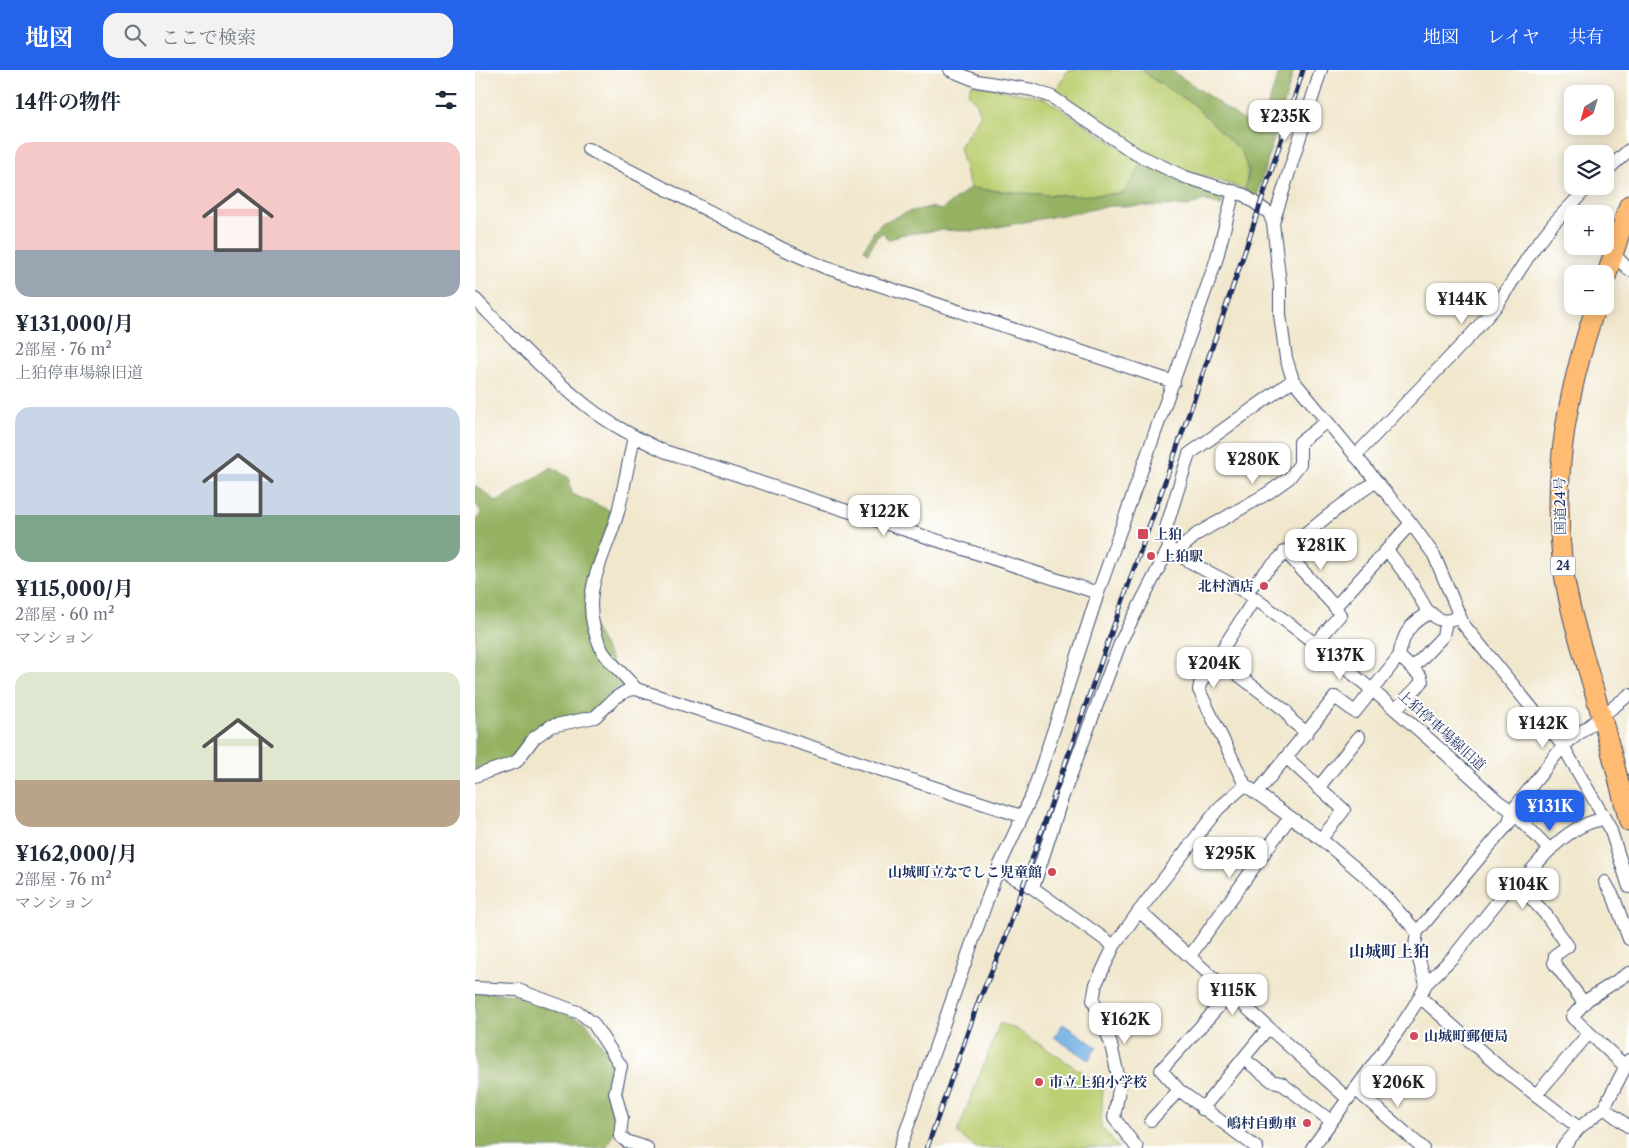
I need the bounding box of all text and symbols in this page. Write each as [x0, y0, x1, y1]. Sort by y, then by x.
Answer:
search box [103, 13, 453, 58]
icon: search [121, 21, 149, 49]
text: 地図 [25, 23, 73, 52]
text: ここで検索 [161, 26, 256, 49]
text: 地図 [1423, 26, 1459, 48]
text: レイヤ [1487, 26, 1540, 48]
text: 共有 [1568, 26, 1604, 48]
north arrow [1564, 85, 1614, 135]
map controls [1564, 85, 1614, 315]
icon: filters [432, 86, 460, 114]
text: 14件の物件 [15, 89, 121, 114]
pin: ¥235K [1250, 100, 1320, 142]
text: ¥235K [1259, 106, 1311, 126]
button: layers [1564, 145, 1614, 195]
icon: home [193, 175, 283, 265]
button: + [1564, 205, 1614, 255]
button: − [1564, 265, 1614, 315]
pin: ¥144K [1427, 282, 1497, 325]
text: ¥144K [1437, 289, 1487, 309]
text: ¥131,000/月 [15, 311, 134, 336]
text: 2部屋 · 76 m² [15, 339, 112, 359]
text: 上狛停車場線旧道 [15, 362, 143, 382]
icon: home [193, 440, 283, 530]
pin: ¥280K [1218, 442, 1288, 485]
text: ¥280K [1226, 449, 1280, 469]
street label: 国道24号 [1550, 477, 1570, 535]
pin: ¥122K [849, 494, 919, 537]
text: ¥122K [859, 501, 909, 521]
place label: 上狛 [1154, 525, 1182, 543]
marker: 上狛 [1136, 527, 1150, 541]
pin: ¥281K [1286, 528, 1356, 571]
text: ¥281K [1296, 535, 1346, 555]
place label: 上狛駅 [1161, 547, 1203, 565]
marker: 上狛駅 [1145, 550, 1157, 562]
road number: 24 [1551, 556, 1575, 576]
text: ¥115,000/月 [15, 576, 134, 601]
place label: 北村酒店 [1198, 577, 1254, 595]
marker: 北村酒店 [1258, 580, 1270, 592]
text: 2部屋 · 60 m² [15, 604, 114, 624]
text: マンション [15, 627, 94, 647]
pin: ¥137K [1305, 638, 1375, 681]
text: ¥137K [1316, 645, 1364, 665]
pin: ¥204K [1179, 646, 1249, 689]
text: ¥204K [1188, 653, 1240, 673]
street label: 上狛停車場線旧道 [1394, 686, 1490, 774]
icon: home [193, 705, 283, 795]
pin: ¥142K [1508, 706, 1578, 749]
text: ¥142K [1518, 713, 1568, 733]
pin: ¥131K [1515, 790, 1585, 832]
text: ¥131K [1526, 796, 1574, 816]
pin: ¥295K [1195, 836, 1265, 879]
text: ¥162,000/月 [15, 841, 138, 866]
text: ¥295K [1204, 843, 1256, 863]
place label: 山城町立なでしこ児童館 [888, 863, 1042, 881]
marker: 山城町立なでしこ児童館 [1046, 866, 1058, 878]
pin: ¥104K [1488, 868, 1558, 910]
text: 2部屋 · 76 m² [15, 869, 112, 889]
text: ¥104K [1498, 874, 1548, 894]
text: マンション [15, 892, 94, 912]
district label: 山城町上狛 [1349, 941, 1429, 961]
pin: ¥115K [1198, 974, 1268, 1016]
text: ¥115K [1210, 980, 1256, 1000]
pin: ¥162K [1090, 1002, 1160, 1045]
text: ¥162K [1100, 1009, 1150, 1029]
place label: 山城町郵便局 [1424, 1027, 1508, 1045]
marker: 山城町郵便局 [1408, 1030, 1420, 1042]
pin: ¥206K [1363, 1066, 1433, 1108]
text: ¥206K [1372, 1072, 1424, 1092]
place label: 市立上狛小学校 [1049, 1073, 1147, 1091]
marker: 市立上狛小学校 [1033, 1076, 1045, 1088]
place label: 嶋村自動車 [1227, 1114, 1297, 1132]
marker: 嶋村自動車 [1301, 1117, 1313, 1129]

